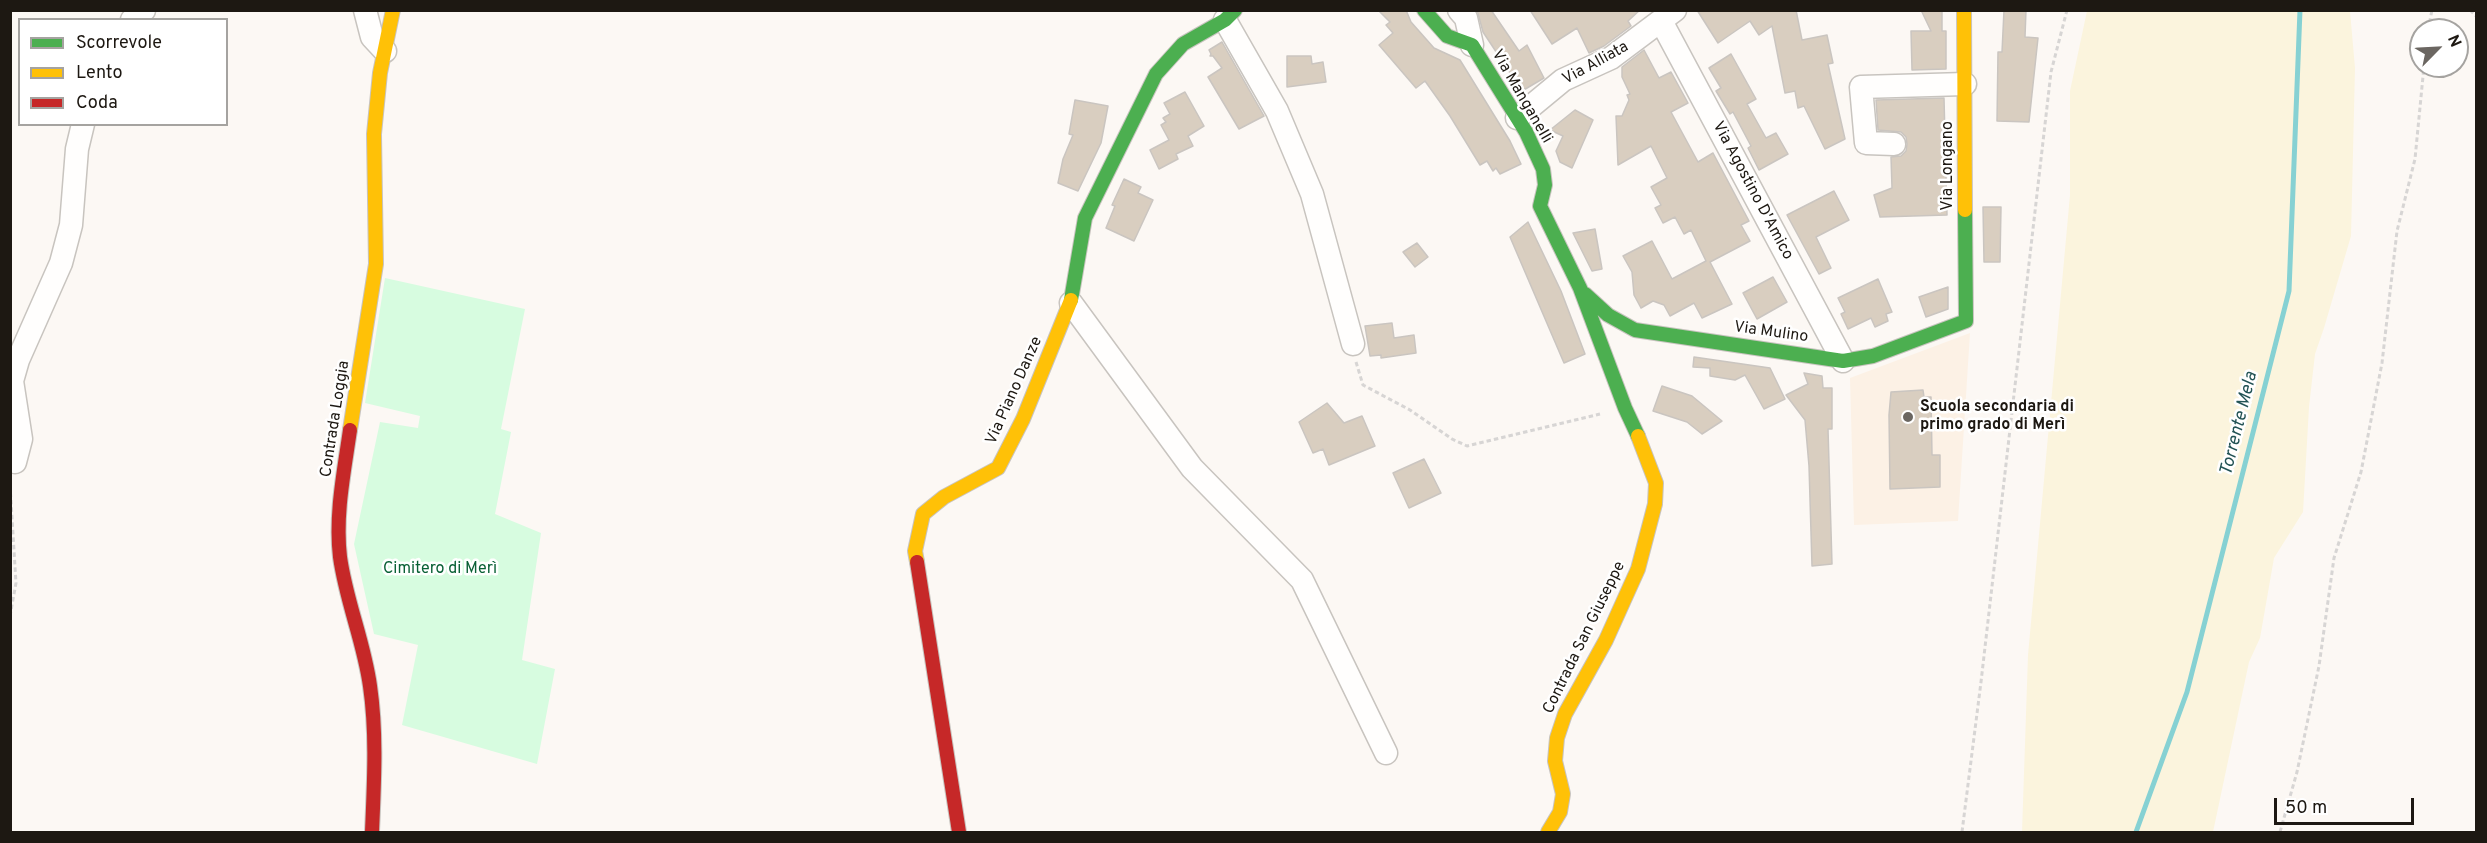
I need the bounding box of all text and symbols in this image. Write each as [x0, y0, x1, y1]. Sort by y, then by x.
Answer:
legend [18, 18, 228, 126]
north arrow [2409, 18, 2469, 78]
text: Scorrevole [76, 32, 162, 55]
text: N [2442, 32, 2465, 51]
street label: Via Alliata [1560, 38, 1632, 90]
street label: Via Manganelli [1486, 47, 1556, 147]
text: Lento [76, 62, 122, 85]
text: Coda [76, 92, 118, 115]
street label: Via Agostino D'Amico [1707, 118, 1797, 264]
street label: Via Longano [1939, 121, 1959, 211]
street label: Via Mulino [1733, 318, 1809, 348]
street label: Via Piano Danze [983, 334, 1047, 448]
street label: Contrada Loggia [317, 359, 355, 479]
water label: Torrente Mela [2217, 370, 2263, 478]
place label: Scuola secondaria di primo grado di Merì [1920, 398, 2074, 436]
marker: Scuola secondaria di primo grado di Merì [1901, 410, 1915, 424]
street label: Contrada San Giuseppe [1540, 559, 1630, 717]
park label: Cimitero di Merì [383, 560, 497, 580]
scale bar [2277, 786, 2416, 824]
text: 50 m [2285, 797, 2327, 820]

